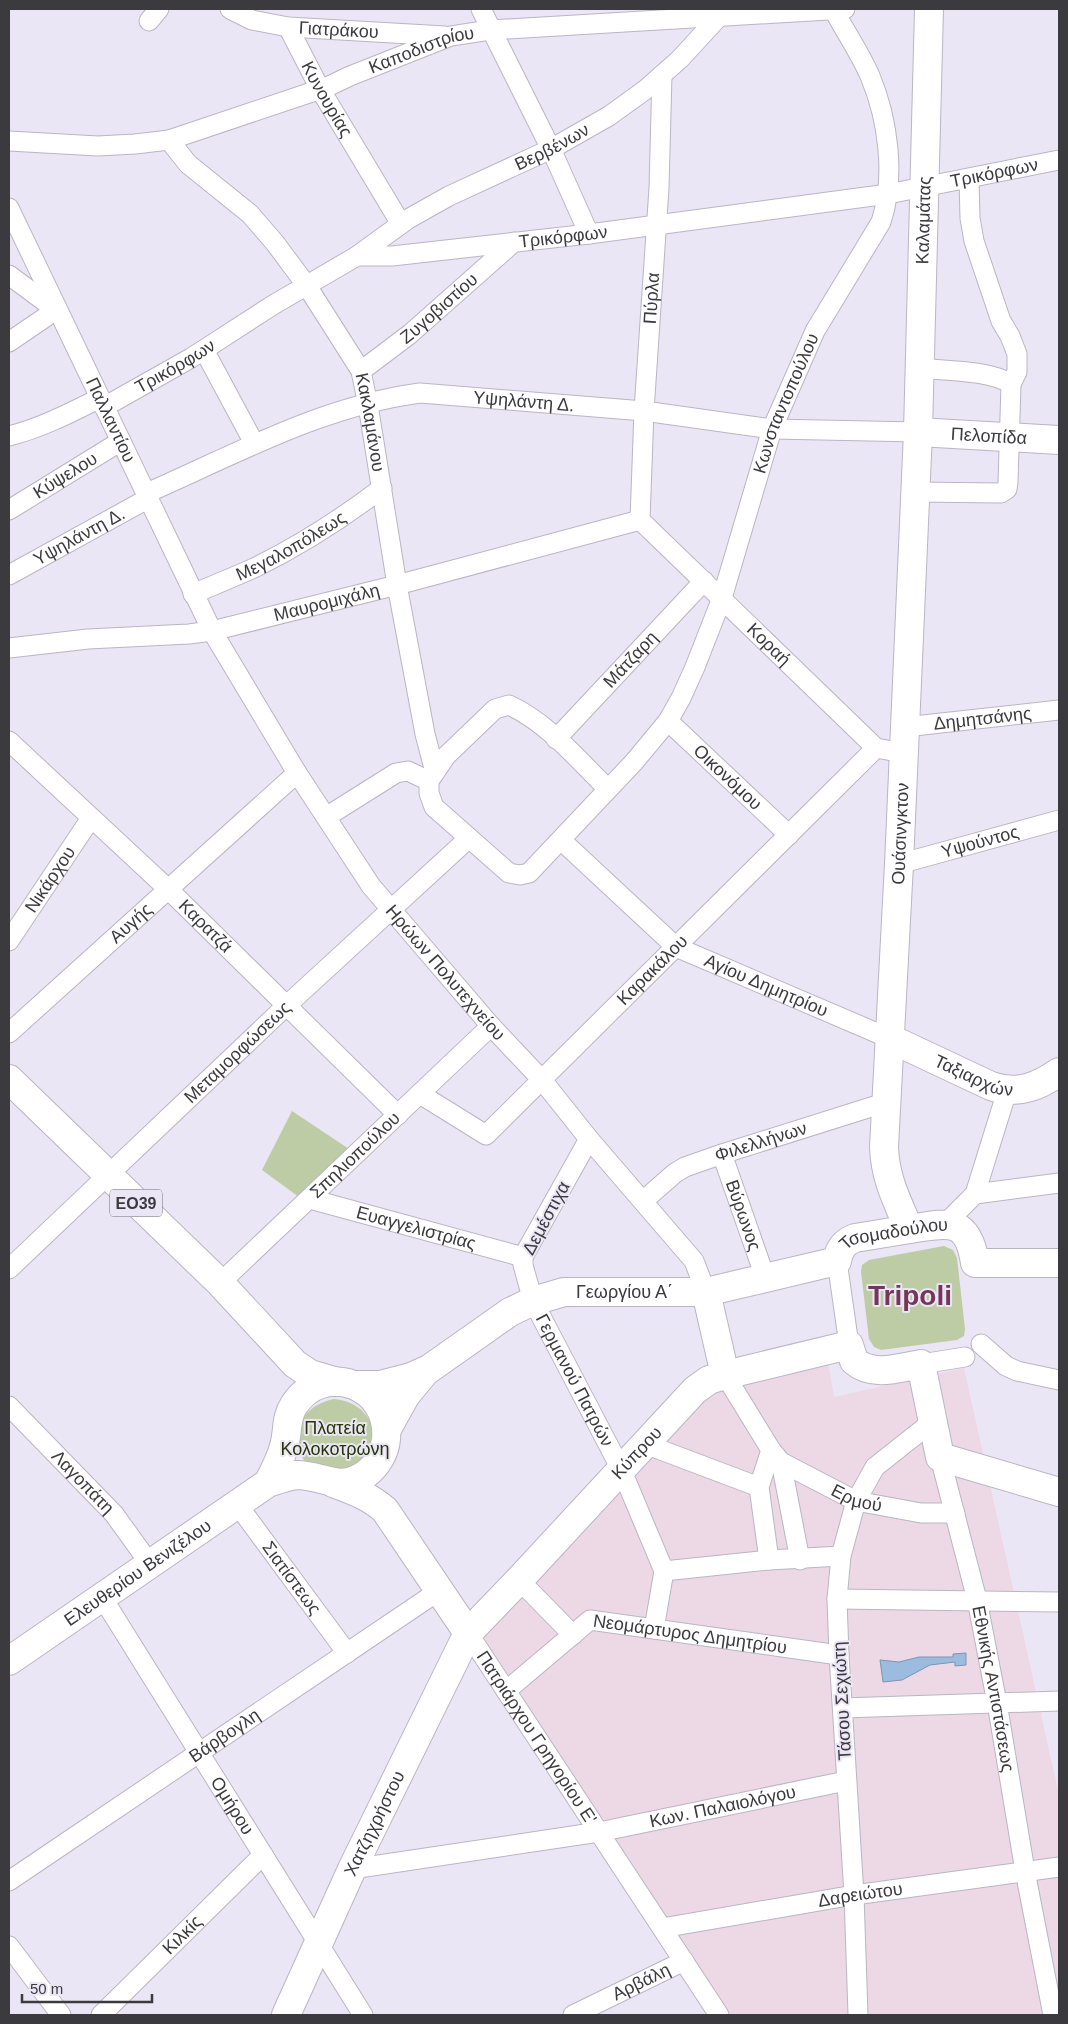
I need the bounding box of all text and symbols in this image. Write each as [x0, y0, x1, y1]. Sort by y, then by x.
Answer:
street label: Γιατράκου [298, 18, 379, 42]
street label: Καποδιστρίου [366, 23, 475, 78]
street label: Κυνουρίας [297, 58, 357, 141]
street label: Βερβένων [512, 120, 592, 174]
street label: Τρικόρφων [949, 154, 1040, 191]
street label: Καλαμάτας [912, 176, 935, 264]
street label: Τρικόρφων [518, 222, 609, 252]
street label: Ζυγοβιστίου [396, 269, 482, 348]
street label: Πύρλα [640, 272, 663, 325]
street label: Κωνσταντοπούλου [749, 330, 823, 476]
street label: Τρικόρφων [132, 335, 219, 397]
street label: Κακλαμάνου [352, 371, 389, 473]
street label: Παλλαντίου [82, 374, 139, 465]
street label: Υψηλάντη Δ. [473, 387, 575, 415]
street label: Πελοπίδα [950, 424, 1028, 448]
street label: Κύψελου [30, 448, 101, 503]
street label: Υψηλάντη Δ. [30, 503, 128, 570]
street label: Μεγαλοπόλεως [233, 507, 350, 585]
street label: Μαυρομιχάλη [272, 580, 382, 625]
street label: Κοραή [743, 619, 795, 670]
street label: Μάτζαρη [599, 627, 662, 692]
street label: Δημητσάνης [932, 703, 1033, 734]
street label: Οικονόμου [690, 740, 766, 814]
street label: Ουάσινγκτον [888, 782, 913, 885]
street label: Υψούντος [939, 821, 1021, 862]
street label: Νικάρχου [21, 843, 79, 916]
street label: Καρατζά [175, 895, 236, 957]
street label: Αυγής [106, 899, 156, 947]
street label: Ηρώων Πολυτεχνείου [382, 901, 509, 1044]
street label: Καρακάλου [613, 931, 692, 1009]
street label: Αγίου Δημητρίου [701, 950, 831, 1021]
street label: Μεταμορφώσεως [180, 997, 295, 1107]
street label: Ταξιαρχών [931, 1051, 1014, 1100]
street label: Σπηλιοπούλου [306, 1108, 404, 1202]
street label: Φιλελλήνων [712, 1118, 809, 1166]
street label: Βύρωνος [722, 1177, 765, 1254]
street label: Δεμέστιχα [518, 1178, 574, 1258]
road number: ΕΟ39 [110, 1190, 162, 1216]
street label: Ευαγγελιστρίας [354, 1202, 478, 1254]
street label: Τσομαδούλου [835, 1215, 948, 1254]
district label: Tripoli [868, 1280, 952, 1311]
street label: Γεωργίου Α΄ [576, 1282, 673, 1302]
street label: Γερμανού Πατρών [532, 1311, 617, 1450]
park label: Πλατεία Κολοκοτρώνη [280, 1418, 390, 1459]
street label: Κύπρου [608, 1422, 666, 1483]
street label: Λαγοπάτη [48, 1446, 118, 1518]
street label: Ερμού [828, 1480, 883, 1516]
street label: Ελευθερίου Βενιζέλου [60, 1515, 215, 1630]
street label: Σιατίστεως [258, 1538, 325, 1619]
street label: Εθνικής Αντιστάσεως [968, 1604, 1018, 1774]
street label: Νεομάρτυρος Δημητρίου [592, 1611, 788, 1658]
street label: Τάσου Σεχιώτη [829, 1641, 855, 1761]
street label: Πατριάρχου Γρηγορίου Ε' [473, 1647, 601, 1828]
street label: Βάρβογλη [185, 1705, 264, 1766]
street label: Χατζηχρήστου [340, 1768, 409, 1879]
street label: Ομήρου [207, 1773, 258, 1838]
street label: Κων. Παλαιολόγου [648, 1782, 797, 1831]
street label: Δαρειώτου [816, 1878, 904, 1911]
street label: Κιλκίς [158, 1911, 206, 1958]
street label: Αρβάλη [609, 1959, 674, 2004]
scale bar [22, 1972, 152, 2004]
text: 50 m [30, 1980, 63, 1997]

